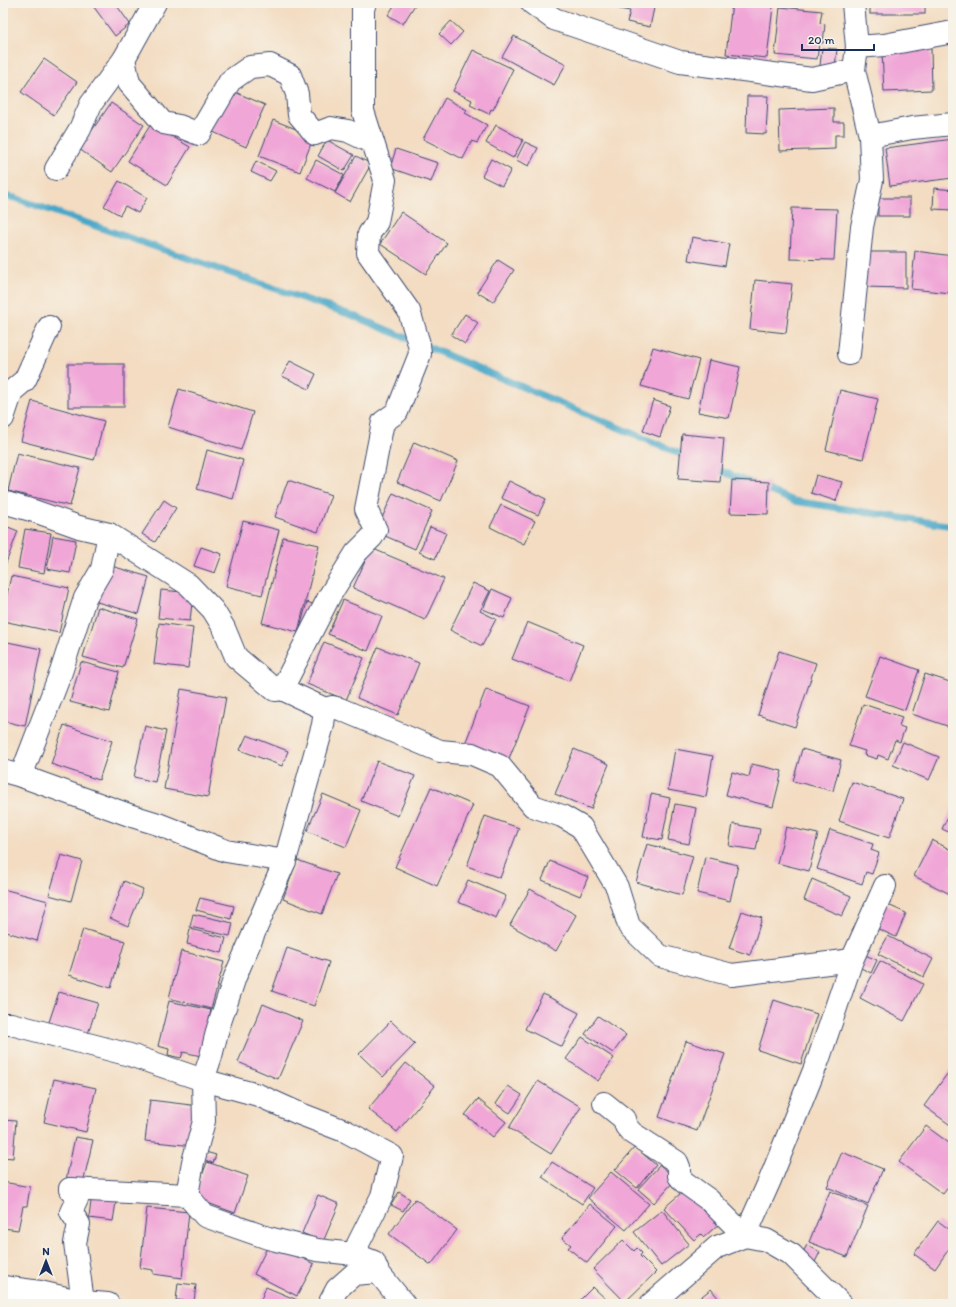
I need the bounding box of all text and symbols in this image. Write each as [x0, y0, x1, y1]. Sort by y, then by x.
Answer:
scale bar [802, 26, 874, 52]
text: 20 m [808, 33, 835, 47]
north arrow [26, 1241, 66, 1281]
text: N [42, 1245, 50, 1258]

